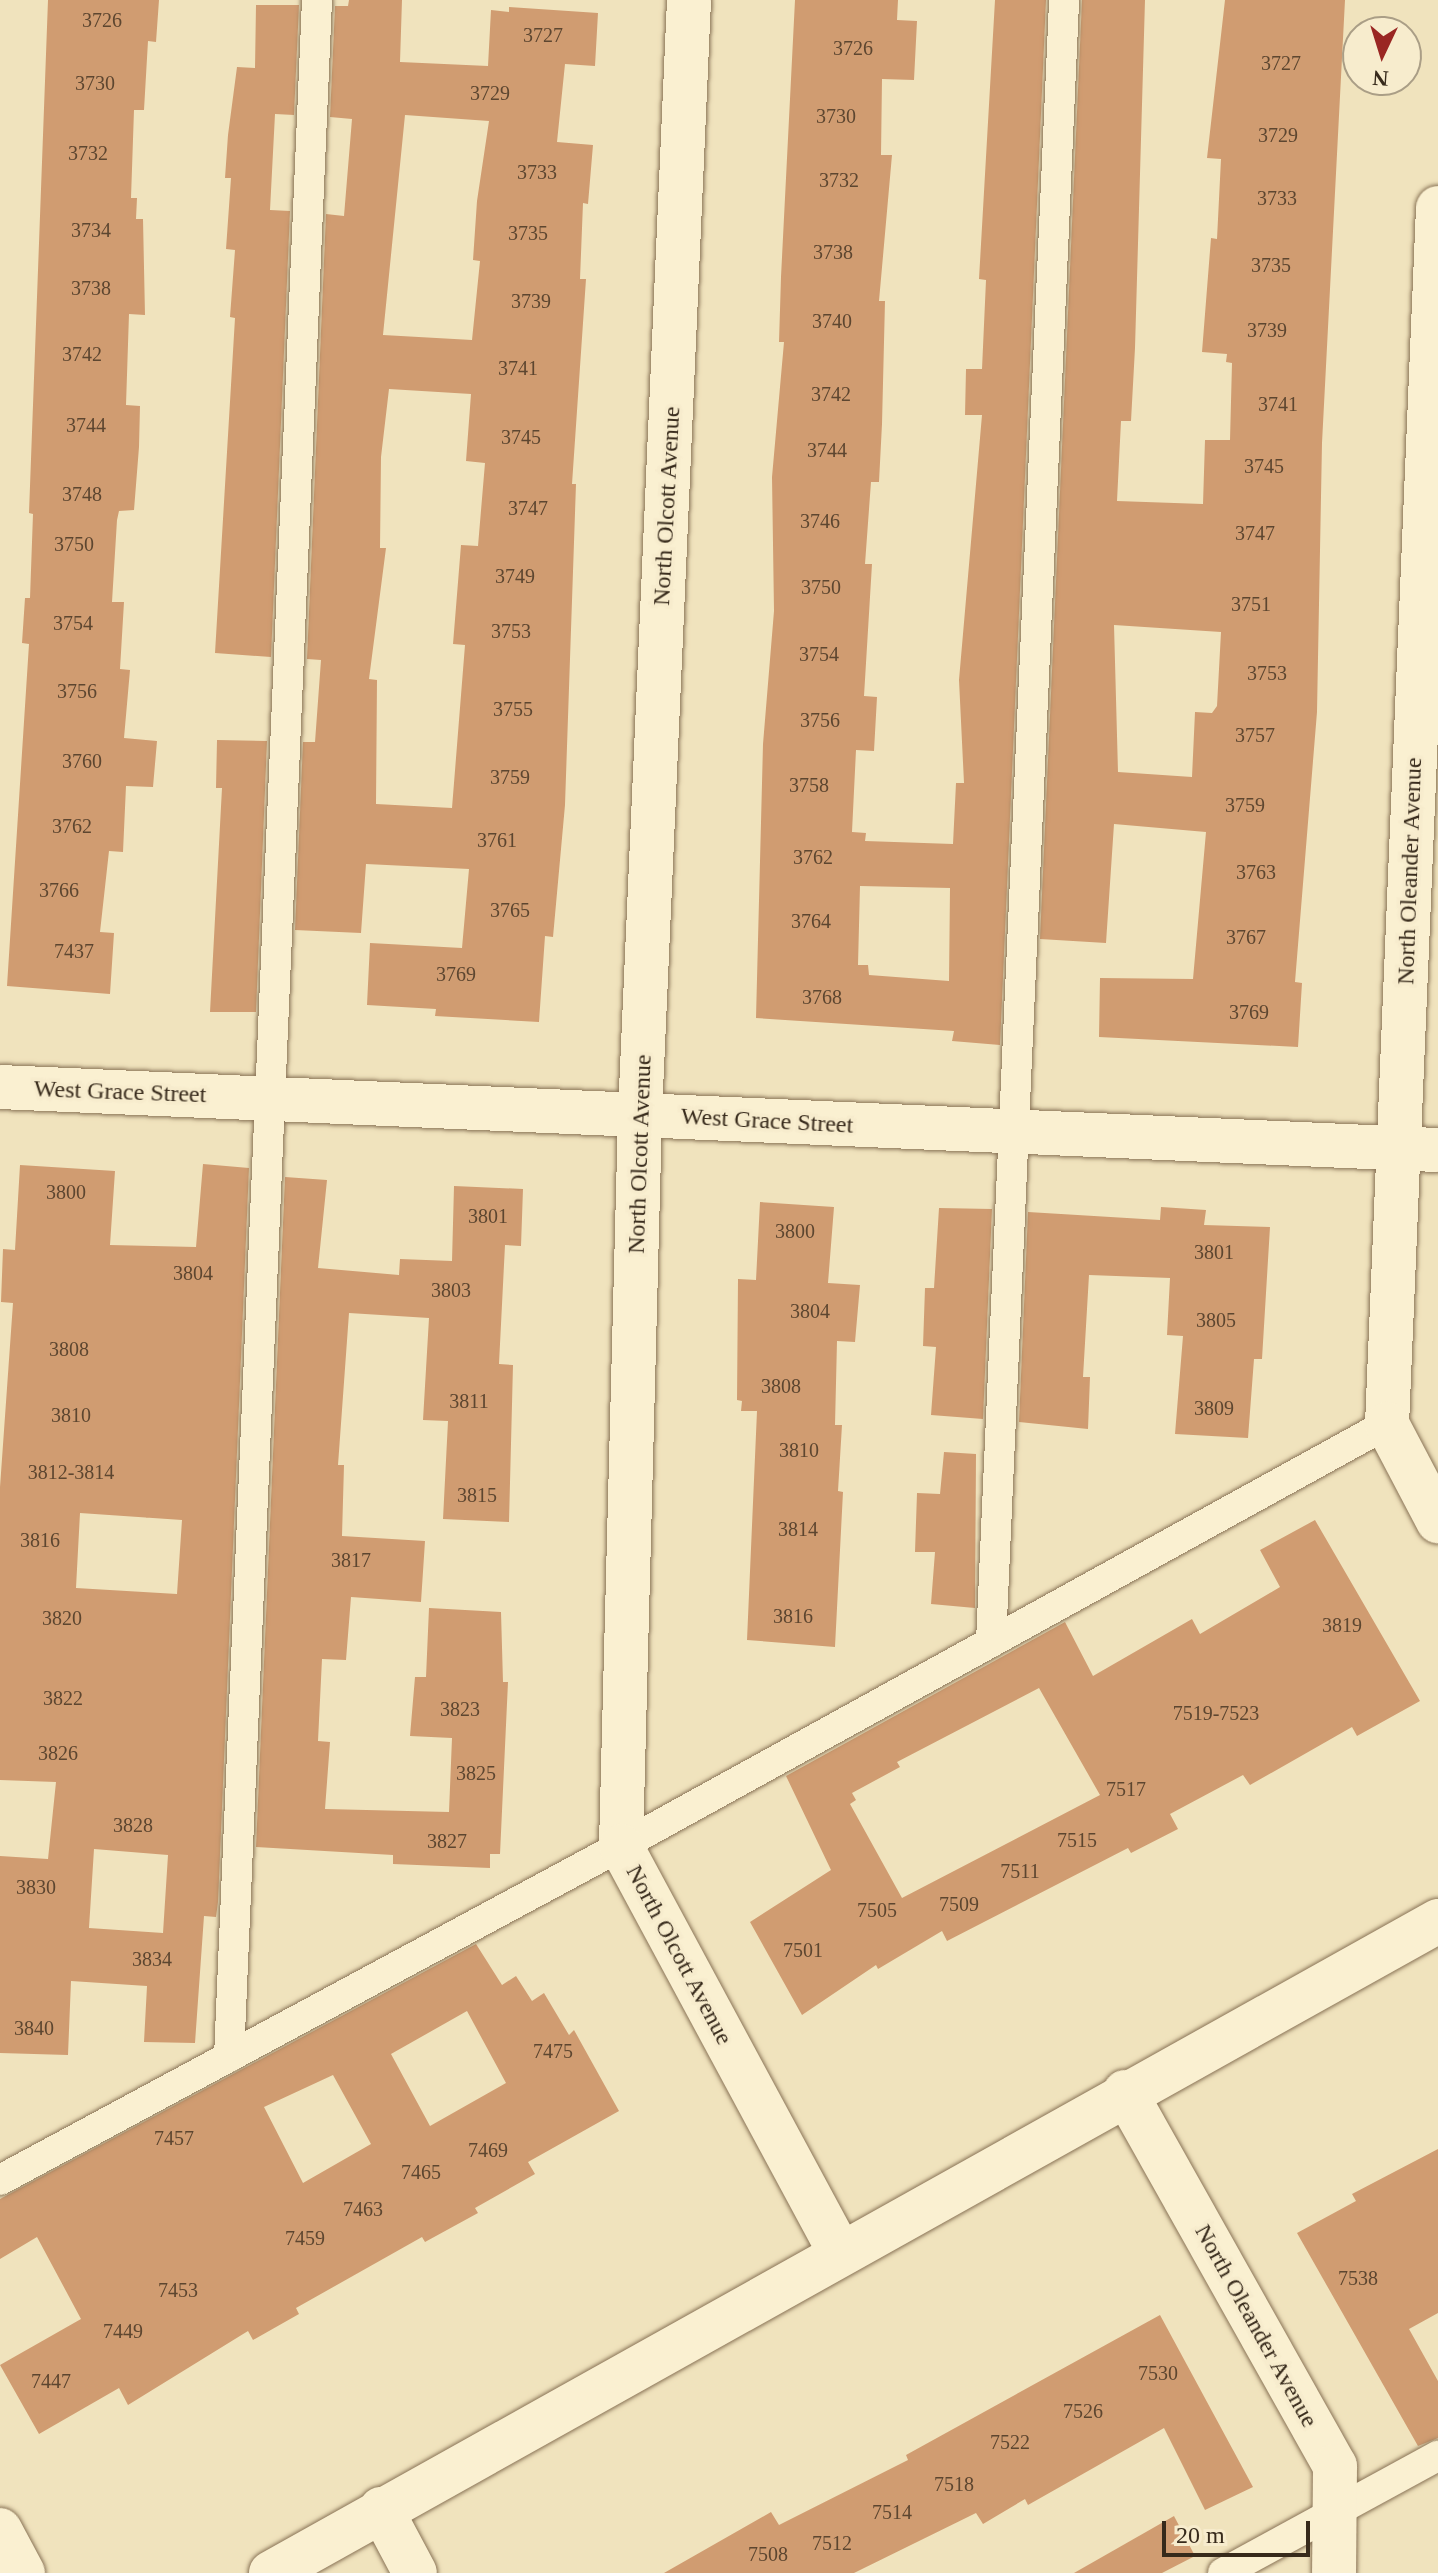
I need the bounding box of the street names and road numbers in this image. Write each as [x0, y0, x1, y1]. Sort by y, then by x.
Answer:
street label: North Olcott Avenue [647, 405, 687, 607]
street label: North Oleander Avenue [1392, 756, 1428, 986]
street label: North Olcott Avenue [622, 1053, 658, 1255]
street label: West Grace Street [33, 1075, 207, 1109]
street label: West Grace Street [680, 1102, 854, 1140]
street label: North Olcott Avenue [619, 1860, 739, 2050]
street label: North Oleander Avenue [1188, 2219, 1324, 2433]

